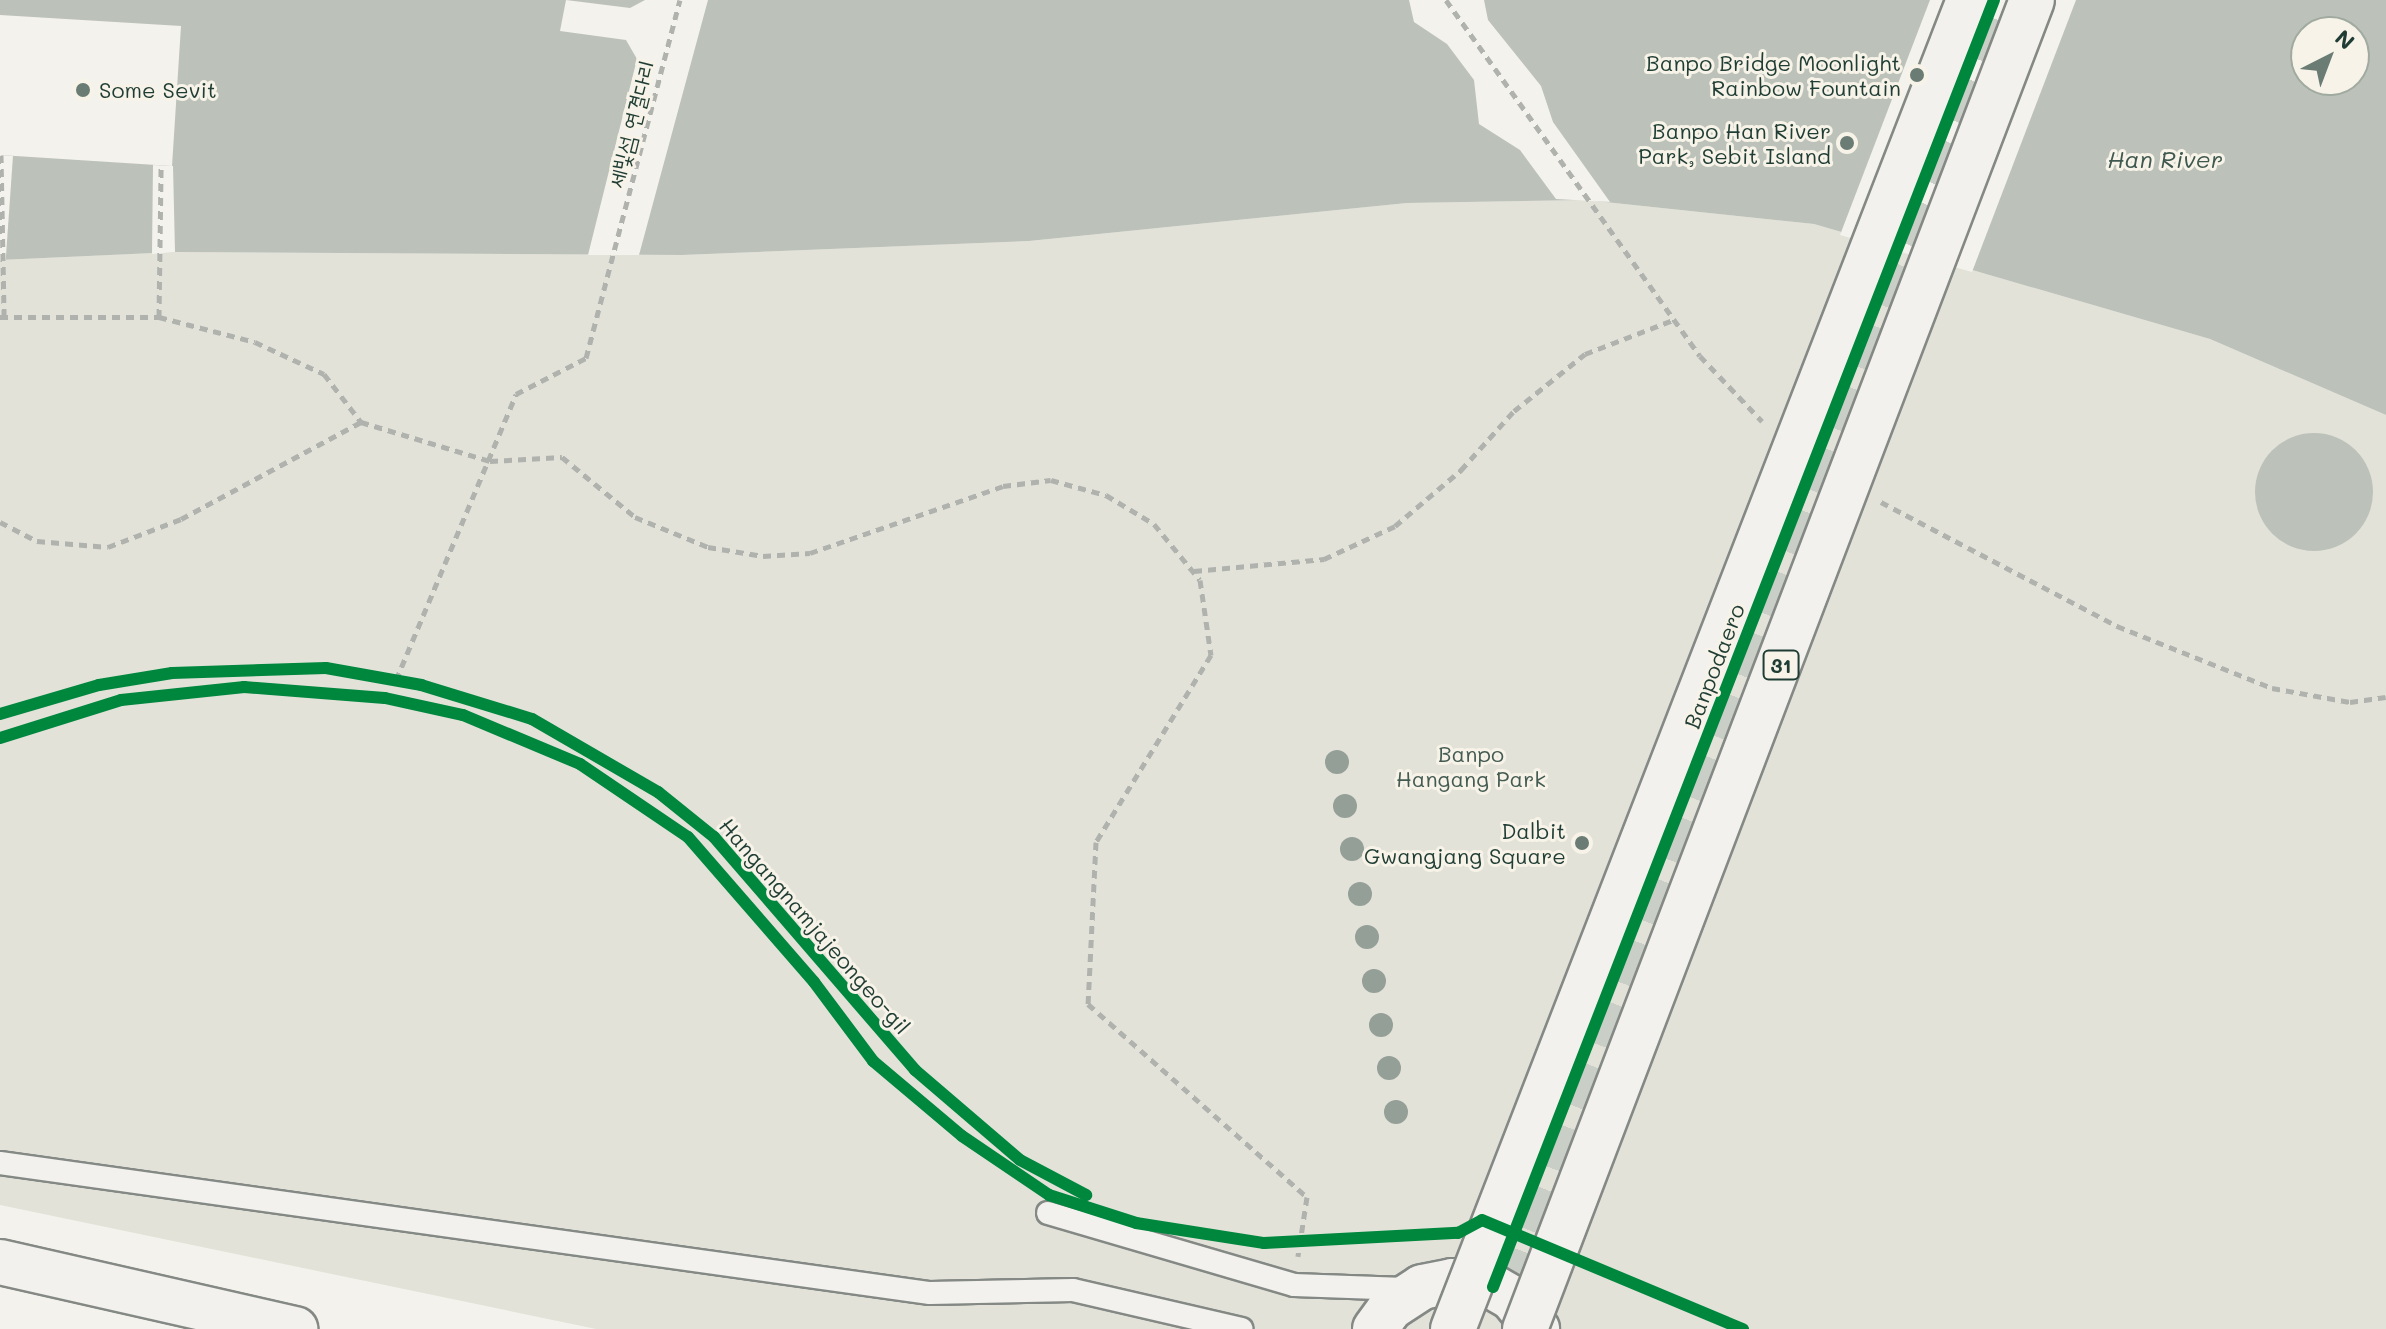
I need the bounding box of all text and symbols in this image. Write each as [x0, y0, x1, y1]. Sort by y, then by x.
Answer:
north arrow [2290, 16, 2370, 96]
text: N [2329, 23, 2361, 56]
place label: Banpo Bridge Moonlight Rainbow Fountain [1646, 49, 1901, 100]
street label: 세빛섬 연결다리 [602, 57, 660, 191]
marker: Banpo Bridge Moonlight Rainbow Fountain [1908, 66, 1926, 84]
place label: Some Sevit [99, 77, 217, 103]
marker: Some Sevit [74, 81, 92, 99]
place label: Banpo Han River Park, Sebit Island [1638, 117, 1831, 168]
marker: Banpo Han River Park, Sebit Island [1838, 134, 1856, 152]
water label: Han River [2107, 145, 2223, 173]
street label: Banpodaero [1678, 600, 1750, 732]
road number: 31 [1761, 649, 1801, 681]
park label: Banpo Hangang Park [1396, 740, 1546, 792]
street label: Hangangnamjajeongeo-gil [714, 813, 916, 1039]
place label: Dalbit Gwangjang Square [1364, 817, 1566, 868]
marker: Dalbit Gwangjang Square [1573, 834, 1591, 852]

